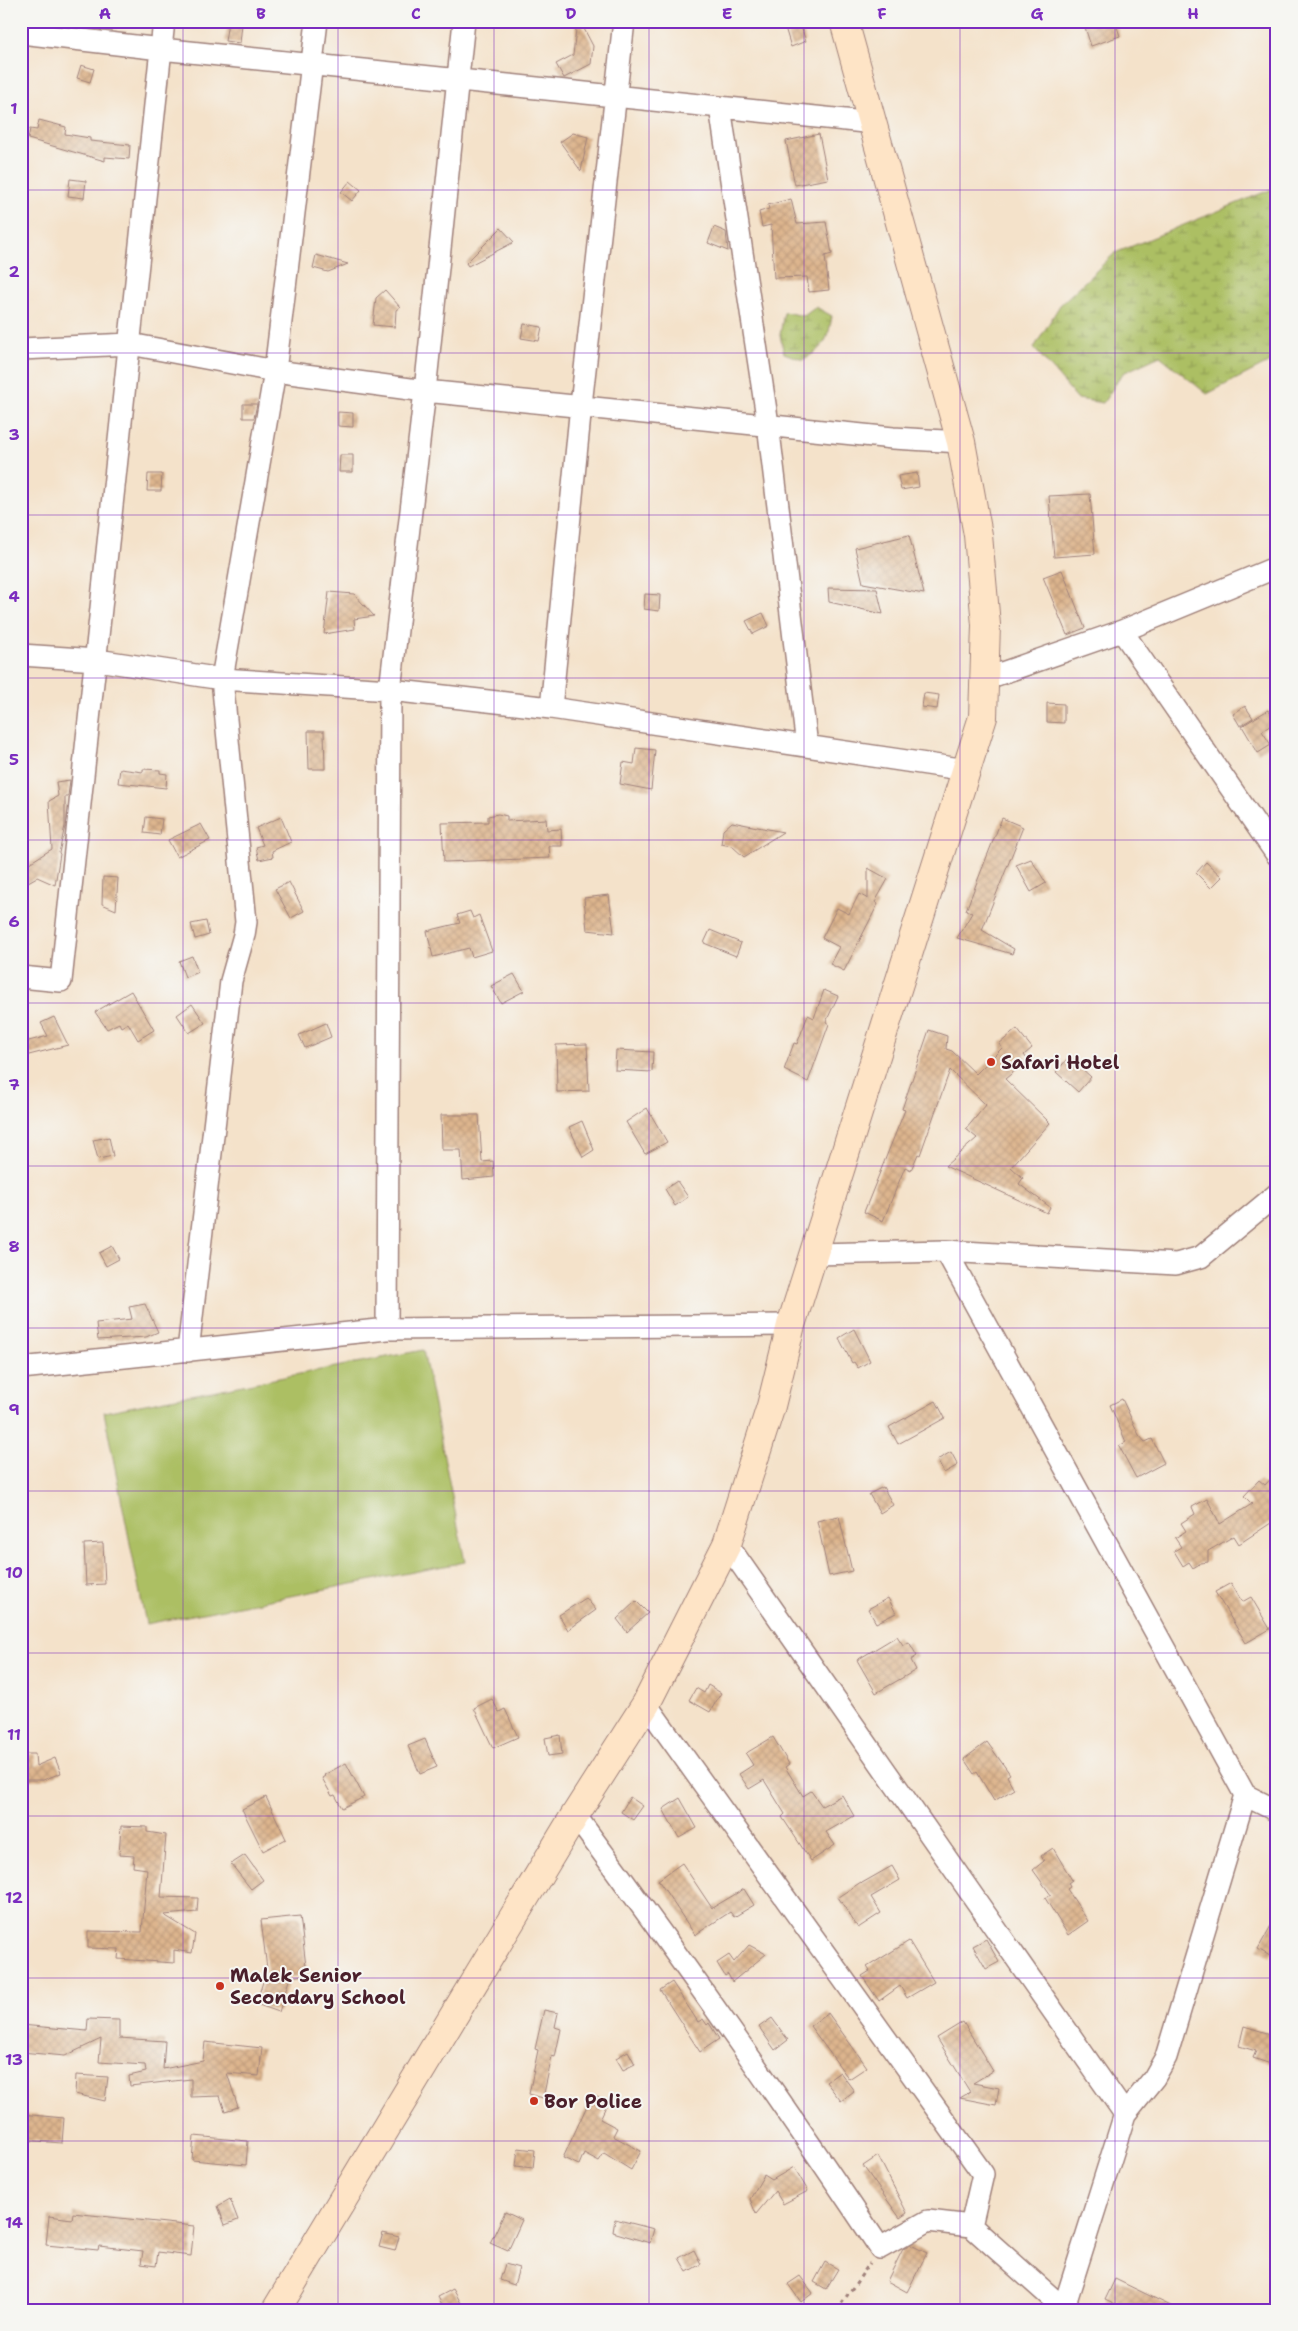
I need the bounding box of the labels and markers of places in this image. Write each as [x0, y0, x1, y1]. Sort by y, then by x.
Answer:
place label: Safari Hotel [1001, 1050, 1120, 1075]
marker: Safari Hotel [985, 1056, 997, 1068]
place label: Malek Senior Secondary School [230, 1963, 406, 2010]
marker: Malek Senior Secondary School [214, 1980, 226, 1992]
place label: Bor Police [544, 2089, 642, 2114]
marker: Bor Police [528, 2095, 540, 2107]

